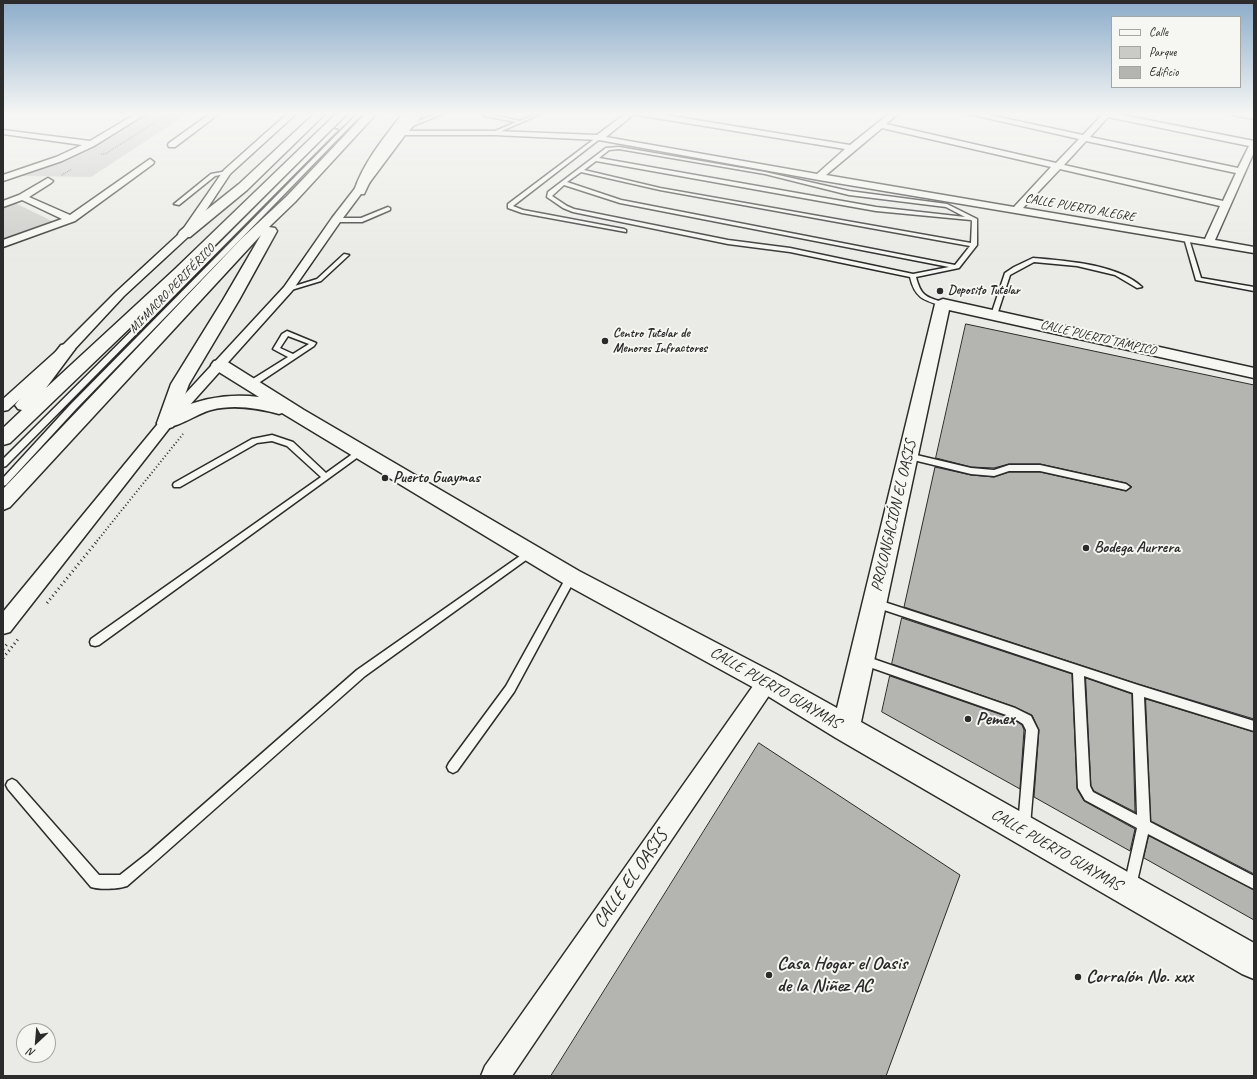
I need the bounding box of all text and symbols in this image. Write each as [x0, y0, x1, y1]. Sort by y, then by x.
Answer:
legend [1111, 16, 1241, 88]
text: Calle [1149, 24, 1168, 40]
text: Parque [1149, 44, 1177, 60]
text: Edificio [1149, 64, 1179, 80]
street label: CALLE PUERTO ALEGRE [1024, 191, 1136, 225]
street label: MI MACRO PERIFÉRICO [126, 241, 218, 337]
place label: Deposito Tutelar [948, 283, 1020, 299]
marker: Deposito Tutelar [935, 286, 945, 296]
street label: CALLE PUERTO TAMPICO [1039, 317, 1157, 359]
place label: Centro Tutelar de Menores Infractores [613, 326, 707, 357]
marker: Centro Tutelar de Menores Infractores [600, 336, 610, 346]
street label: PROLONGACIÓN EL OASIS [867, 438, 921, 594]
place label: Puerto Guaymas [393, 468, 480, 488]
marker: Puerto Guaymas [380, 473, 390, 483]
place label: Bodega Aurrera [1094, 538, 1180, 558]
marker: Bodega Aurrera [1081, 543, 1091, 553]
street label: CALLE PUERTO GUAYMAS [706, 643, 844, 733]
place label: Pemex [976, 708, 1015, 730]
marker: Pemex [963, 714, 973, 724]
street label: CALLE PUERTO GUAYMAS [987, 805, 1125, 895]
street label: CALLE EL OASIS [589, 825, 673, 933]
place label: Casa Hogar el Oasis de la Niñez AC [777, 953, 907, 997]
place label: Corralón No. xxx [1086, 966, 1193, 988]
marker: Casa Hogar el Oasis de la Niñez AC [764, 970, 774, 980]
marker: Corralón No. xxx [1073, 972, 1083, 982]
north arrow [16, 1023, 56, 1063]
text: N [25, 1045, 37, 1061]

